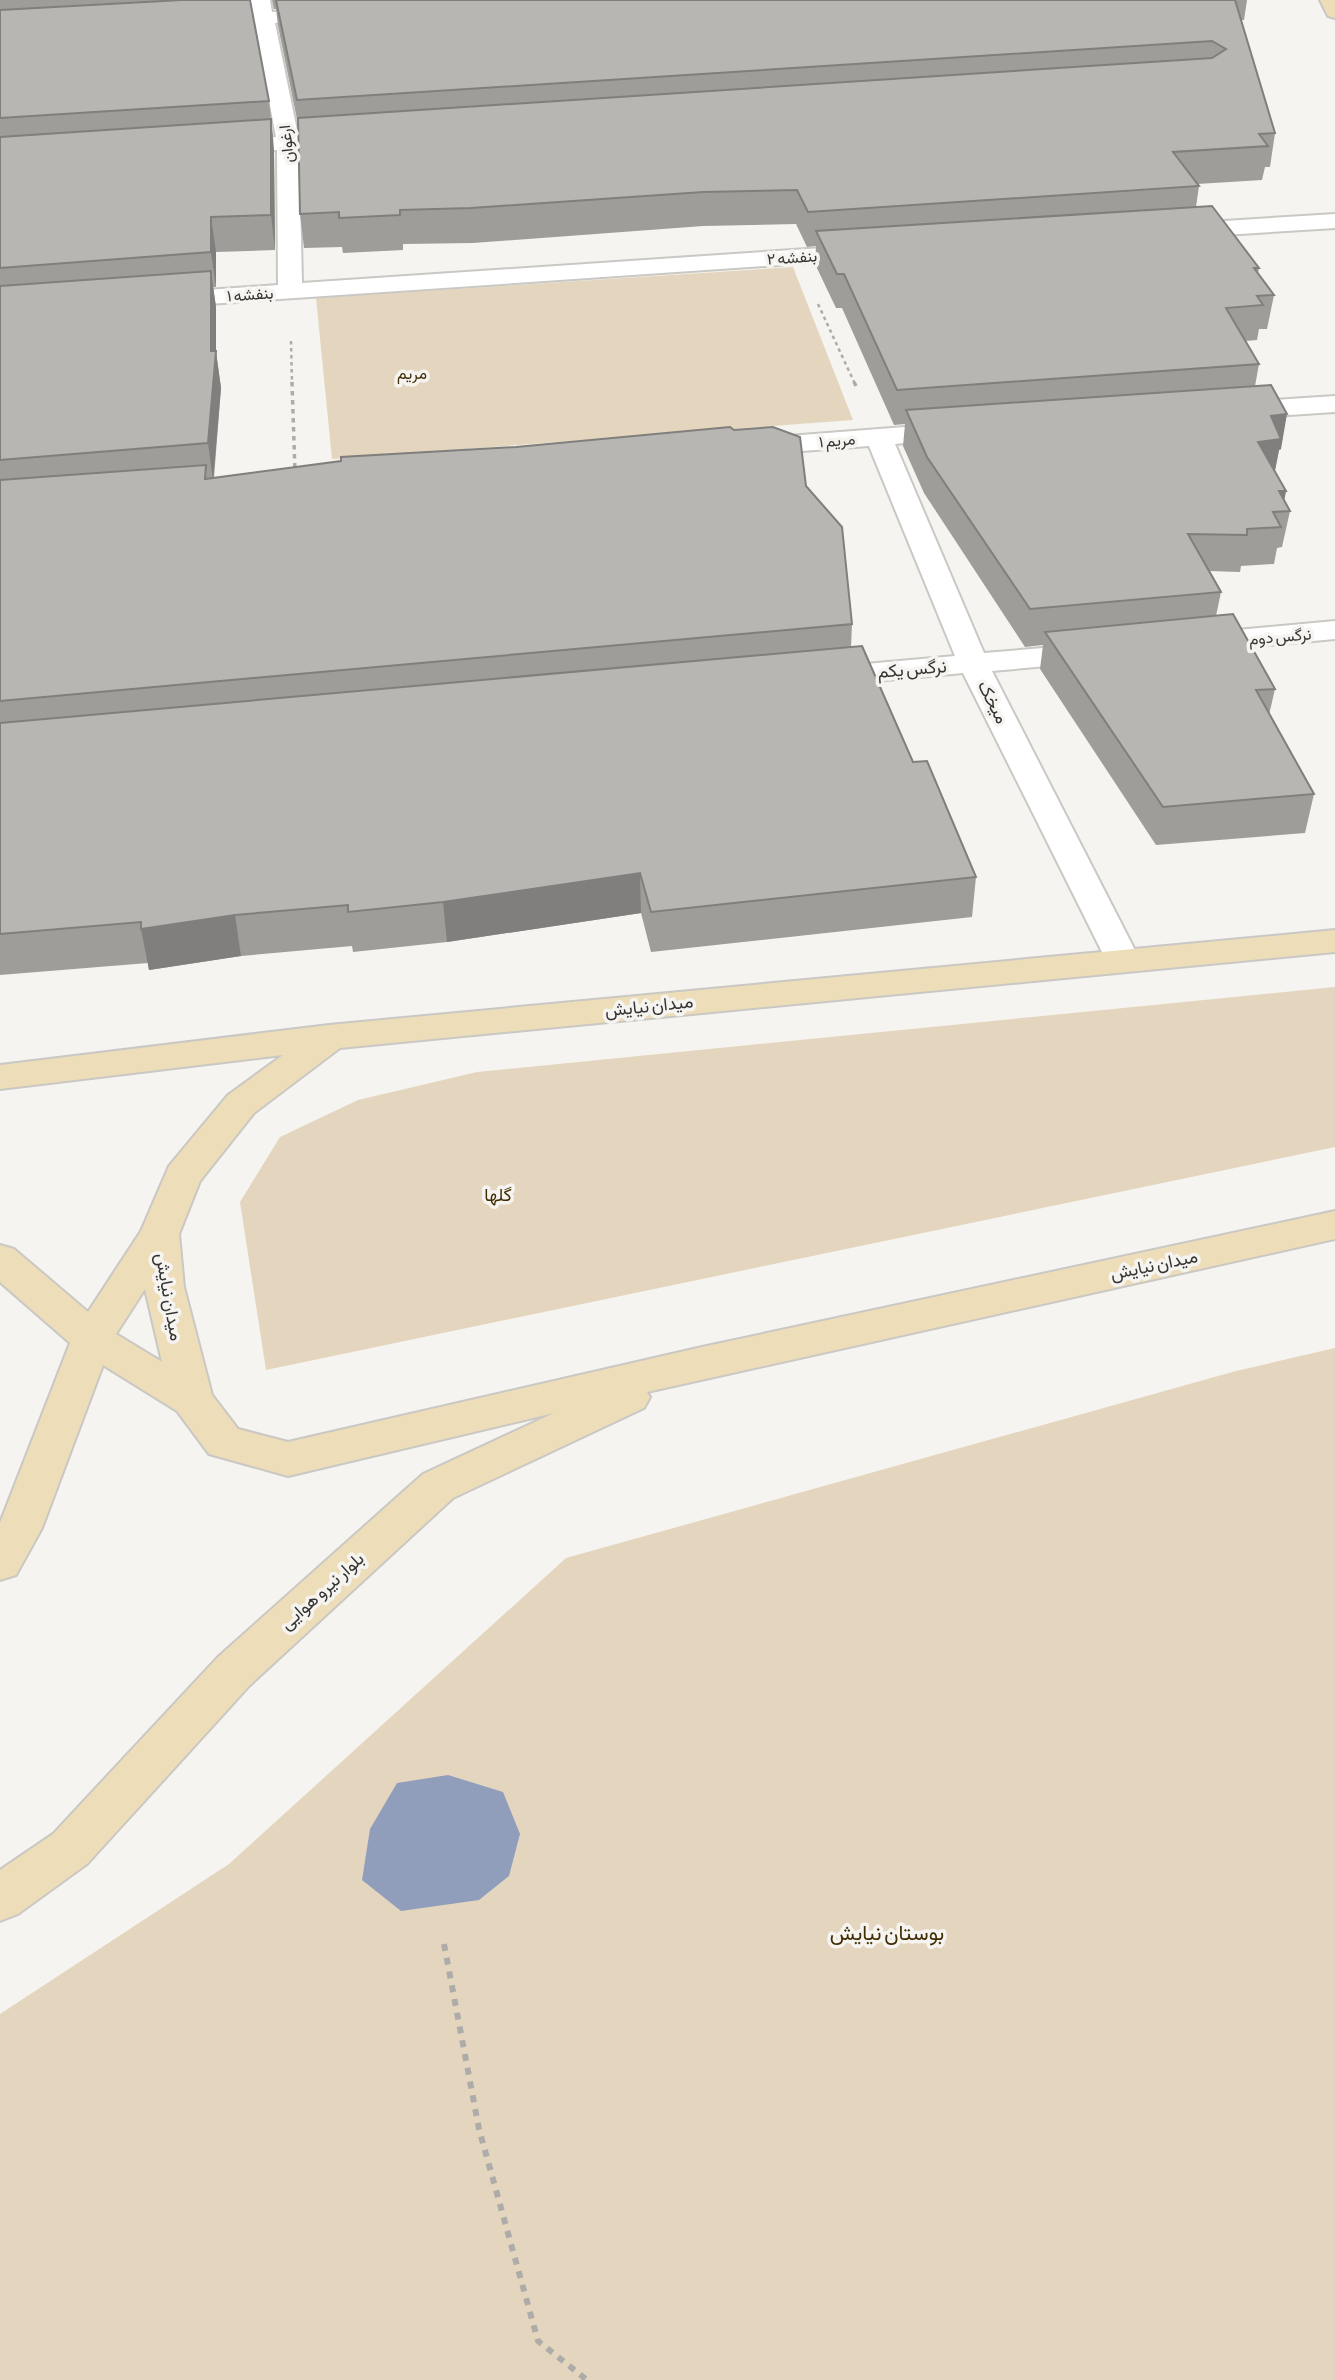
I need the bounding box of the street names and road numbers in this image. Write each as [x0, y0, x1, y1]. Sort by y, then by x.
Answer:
street label: ارغوان [275, 124, 299, 164]
street label: بنفشه ۲ [766, 246, 818, 269]
street label: بنفشه ۱ [226, 283, 274, 306]
street label: مریم ۱ [818, 429, 856, 453]
street label: نرگس دوم [1248, 624, 1312, 650]
street label: نرگس یکم [877, 655, 948, 684]
street label: میخک [974, 677, 1013, 727]
street label: میدان نیایش [604, 990, 694, 1022]
street label: میدان نیایش [1108, 1245, 1200, 1285]
street label: میدان نیایش [150, 1251, 188, 1343]
street label: بلوار نیرو هوایی [275, 1547, 369, 1635]

